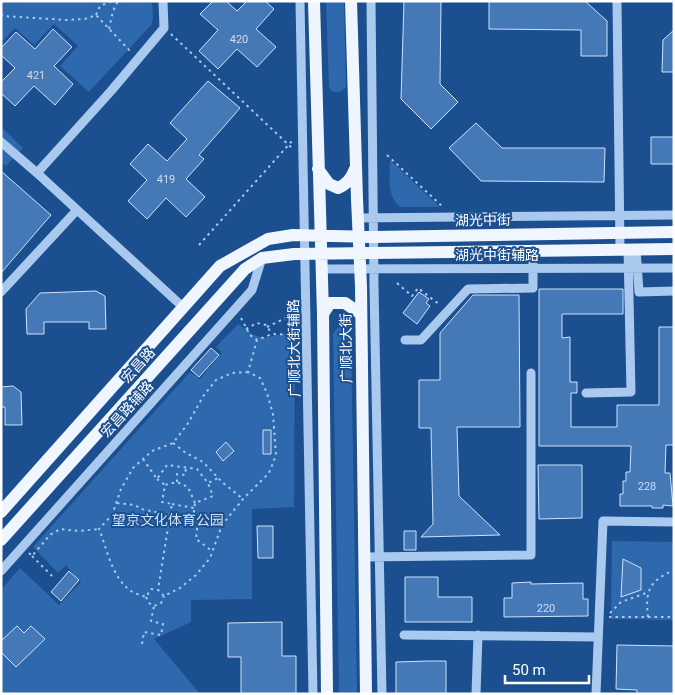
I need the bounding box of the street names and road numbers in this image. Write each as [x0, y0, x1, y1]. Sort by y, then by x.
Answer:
street label: 湖光中街 [455, 212, 511, 228]
street label: 湖光中街辅路 [455, 247, 539, 263]
street label: 广顺北大街辅路 [285, 299, 303, 397]
street label: 广顺北大街 [337, 313, 355, 383]
street label: 宏昌路 [118, 344, 158, 386]
street label: 宏昌路辅路 [98, 378, 156, 440]

